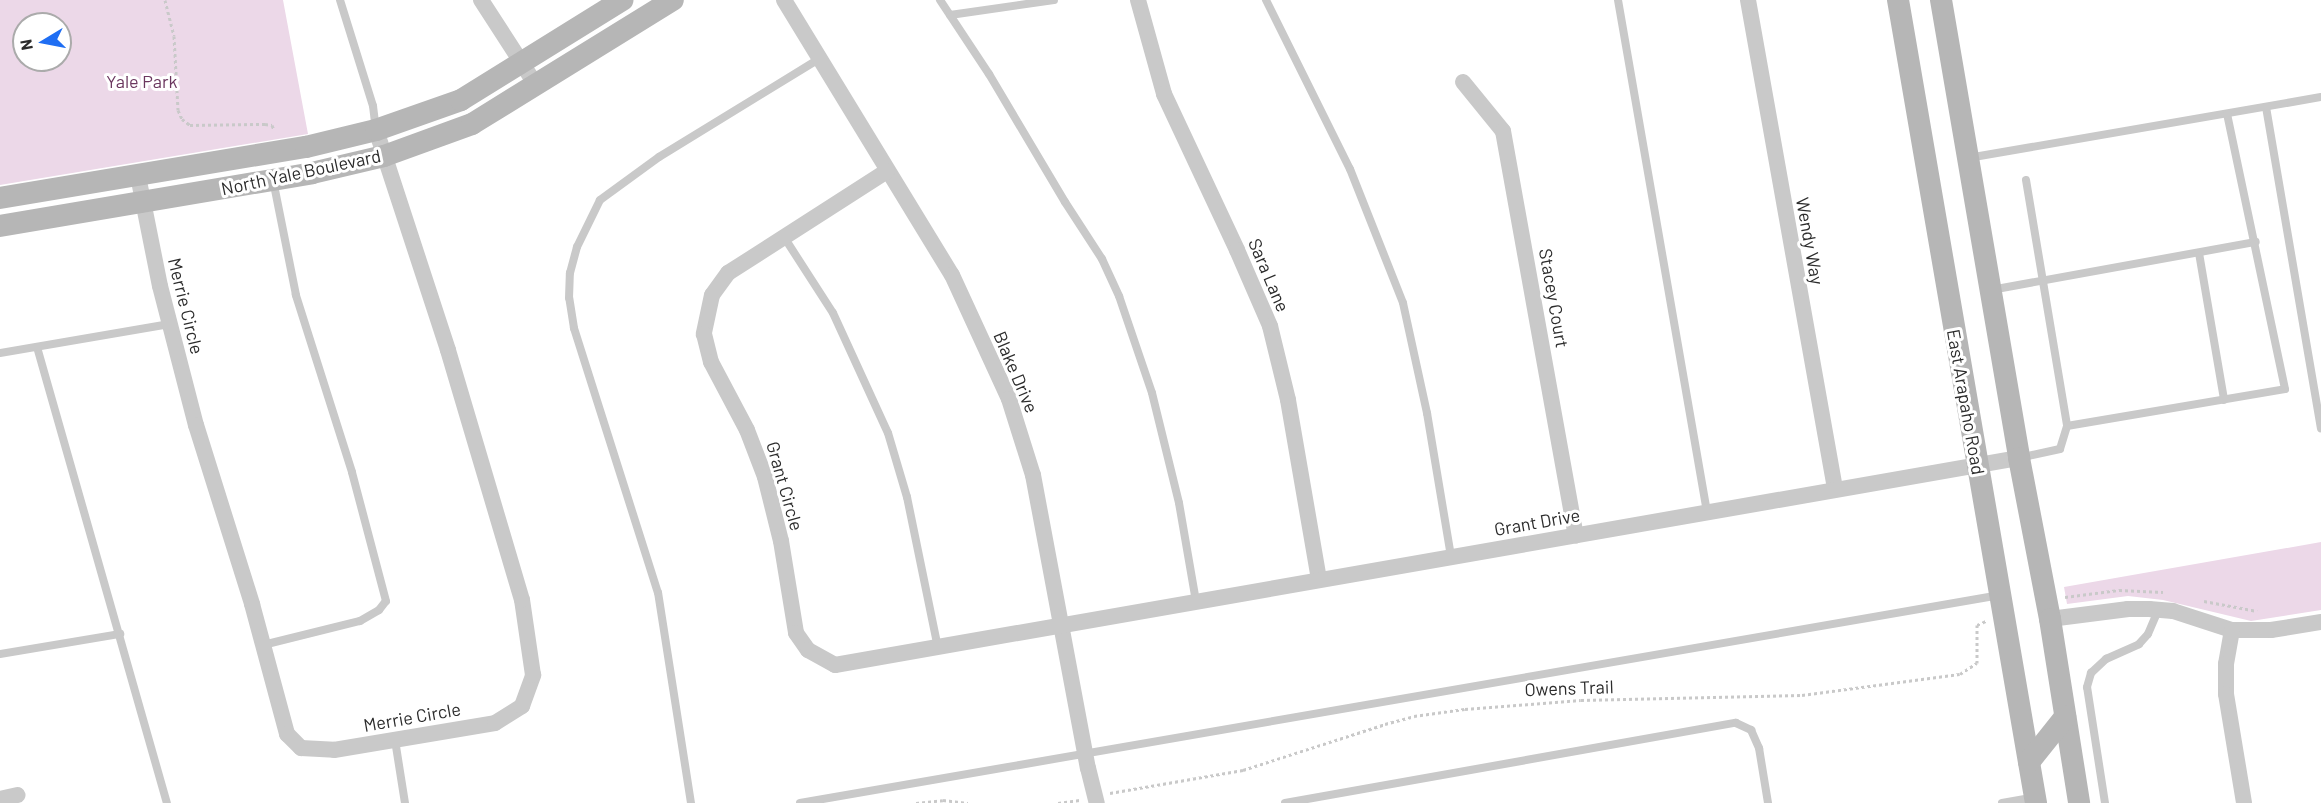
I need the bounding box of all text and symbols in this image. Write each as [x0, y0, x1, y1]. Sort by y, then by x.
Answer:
north arrow [12, 12, 72, 72]
text: N [15, 38, 36, 52]
park label: Yale Park [106, 70, 178, 92]
street label: North Yale Boulevard [219, 145, 383, 199]
street label: Wendy Way [1792, 196, 1828, 286]
street label: Sara Lane [1244, 235, 1294, 315]
street label: Stacey Court [1535, 247, 1573, 349]
street label: Merrie Circle [164, 256, 208, 356]
street label: Blake Drive [989, 328, 1043, 416]
street label: East Arapaho Road [1943, 328, 1989, 476]
street label: Grant Circle [762, 439, 808, 533]
street label: Grant Drive [1492, 504, 1582, 540]
street label: Owens Trail [1524, 676, 1614, 700]
street label: Merrie Circle [362, 698, 462, 736]

